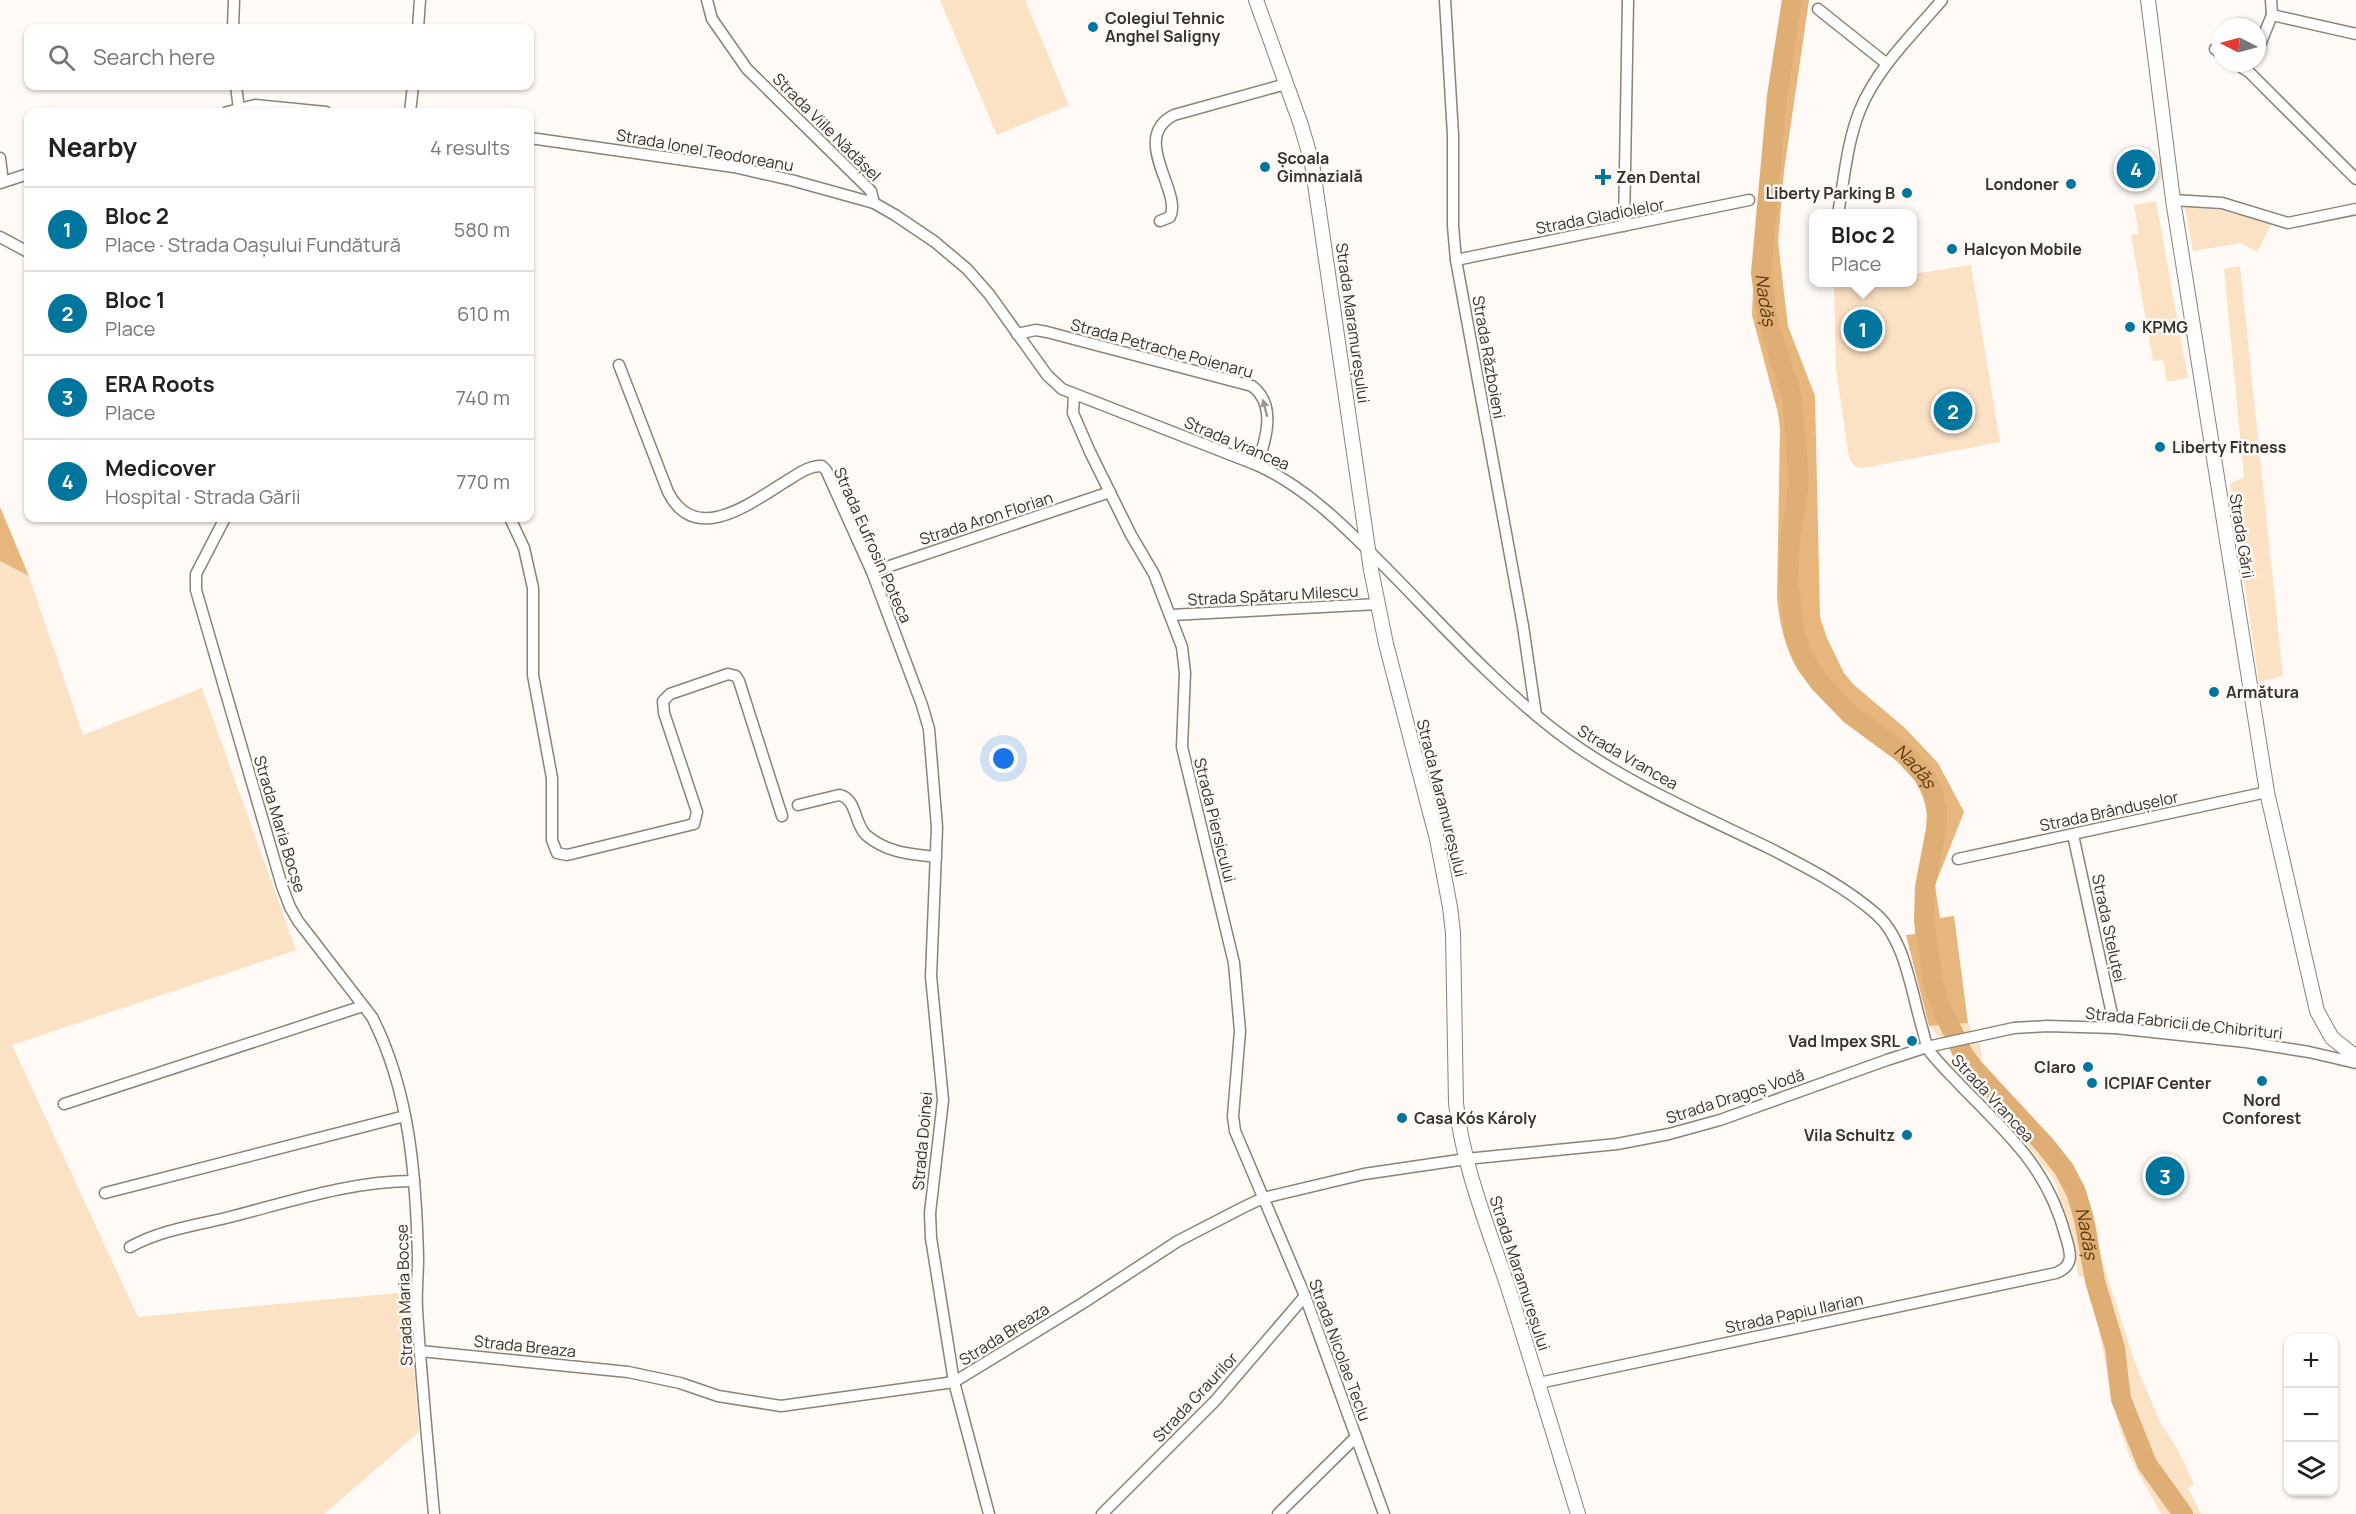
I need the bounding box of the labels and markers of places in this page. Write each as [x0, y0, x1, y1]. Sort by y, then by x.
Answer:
place label: Colegiul Tehnic Anghel Saligny [1105, 7, 1225, 47]
marker: Colegiul Tehnic Anghel Saligny [1086, 20, 1100, 34]
pin: 4 [2116, 146, 2156, 192]
place label: Școala Gimnazială [1277, 147, 1363, 187]
marker: Școala Gimnazială [1258, 160, 1272, 174]
place label: Zen Dental [1616, 166, 1700, 188]
marker: Zen Dental [1594, 168, 1612, 186]
place label: Londoner [1985, 173, 2059, 195]
marker: Londoner [2064, 177, 2078, 191]
place label: Liberty Parking B [1765, 182, 1895, 204]
marker: Liberty Parking B [1900, 186, 1914, 200]
place label: Halcyon Mobile [1964, 238, 2082, 260]
marker: Halcyon Mobile [1945, 242, 1959, 256]
pin: 1 [1844, 306, 1882, 352]
place label: KPMG [2142, 316, 2188, 338]
marker: KPMG [2123, 320, 2137, 334]
pin: 2 [1934, 388, 1972, 434]
place label: Liberty Fitness [2172, 436, 2287, 458]
marker: Liberty Fitness [2153, 440, 2167, 454]
place label: Armătura [2226, 681, 2299, 703]
marker: Armătura [2207, 685, 2221, 699]
place label: Vad Impex SRL [1788, 1030, 1900, 1052]
marker: Vad Impex SRL [1905, 1034, 1919, 1048]
place label: Claro [2034, 1056, 2076, 1078]
marker: Claro [2081, 1060, 2095, 1074]
place label: ICPIAF Center [2104, 1072, 2211, 1094]
marker: Nord Conforest [2255, 1074, 2269, 1088]
marker: ICPIAF Center [2085, 1076, 2099, 1090]
place label: Nord Conforest [2223, 1089, 2301, 1129]
place label: Casa Kós Károly [1414, 1107, 1537, 1129]
marker: Casa Kós Károly [1395, 1111, 1409, 1125]
place label: Vila Schultz [1804, 1124, 1895, 1146]
marker: Vila Schultz [1900, 1128, 1914, 1142]
pin: 3 [2146, 1154, 2184, 1198]

